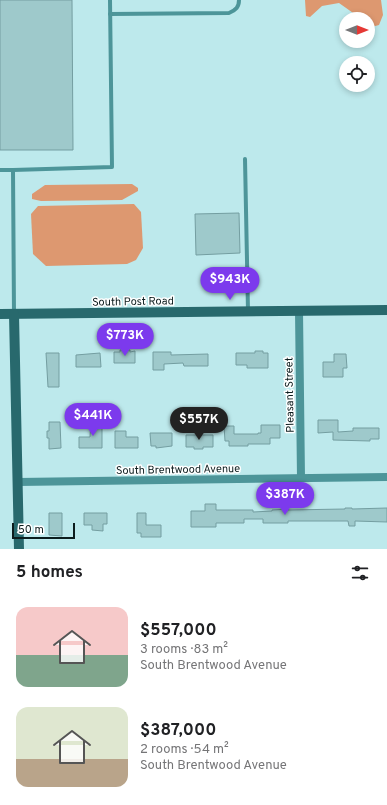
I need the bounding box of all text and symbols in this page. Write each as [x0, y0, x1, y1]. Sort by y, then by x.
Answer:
north arrow [339, 12, 375, 48]
map controls [339, 12, 375, 92]
button: locate [339, 56, 375, 92]
pin: $943K [202, 267, 258, 301]
text: $943K [209, 272, 251, 288]
street label: South Post Road [92, 294, 174, 310]
pin: $773K [97, 323, 153, 357]
text: $773K [106, 328, 144, 344]
street label: Pleasant Street [282, 357, 298, 433]
pin: $441K [65, 403, 121, 437]
pin: $557K [171, 407, 227, 441]
text: $441K [74, 408, 112, 424]
text: $557K [179, 412, 219, 428]
street label: South Brentwood Avenue [116, 462, 240, 478]
pin: $387K [257, 482, 313, 516]
text: $387K [265, 487, 305, 503]
scale bar [12, 521, 75, 540]
text: 50 m [18, 523, 44, 537]
text: 5 homes [16, 562, 83, 584]
icon: filters [349, 562, 371, 584]
text: $557,000 [140, 620, 217, 642]
icon: home [48, 623, 96, 671]
text: 3 rooms · 83 m² [140, 642, 228, 658]
text: South Brentwood Avenue [140, 658, 287, 674]
text: $387,000 [140, 720, 216, 742]
icon: home [48, 723, 96, 771]
text: 2 rooms · 54 m² [140, 742, 229, 758]
text: South Brentwood Avenue [140, 758, 287, 774]

